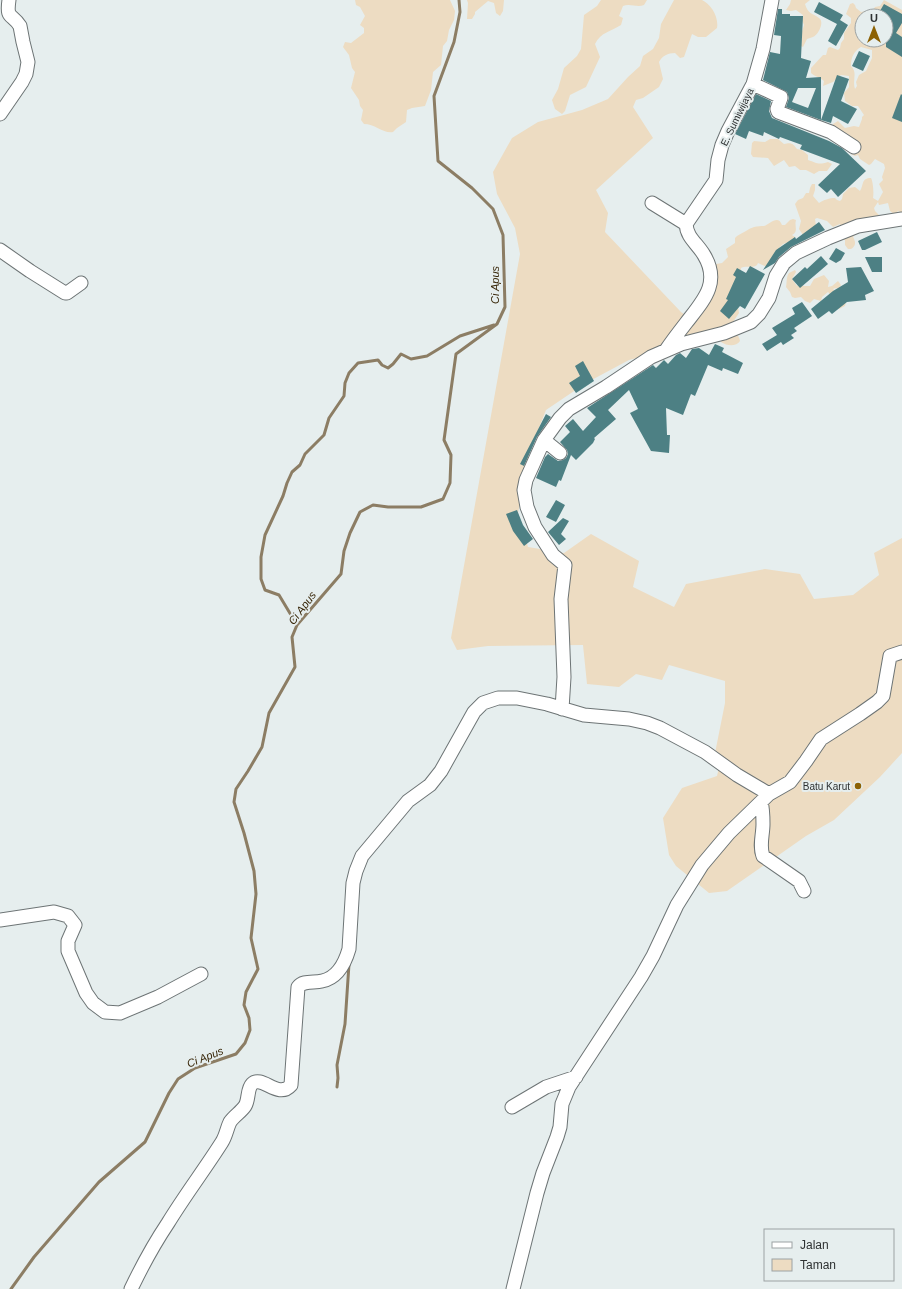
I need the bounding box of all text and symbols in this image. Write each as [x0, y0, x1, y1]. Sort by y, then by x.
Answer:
north arrow [854, 8, 894, 48]
text: U [870, 12, 878, 24]
street label: E. Sumiwijaya [718, 86, 756, 148]
water label: Ci Apus [489, 265, 501, 304]
water label: Ci Apus [286, 589, 319, 627]
place label: Batu Karut [803, 781, 850, 792]
marker: Batu Karut [853, 781, 863, 791]
water label: Ci Apus [185, 1044, 225, 1070]
legend [764, 1229, 894, 1281]
text: Jalan [800, 1238, 829, 1252]
text: Taman [800, 1258, 836, 1272]

